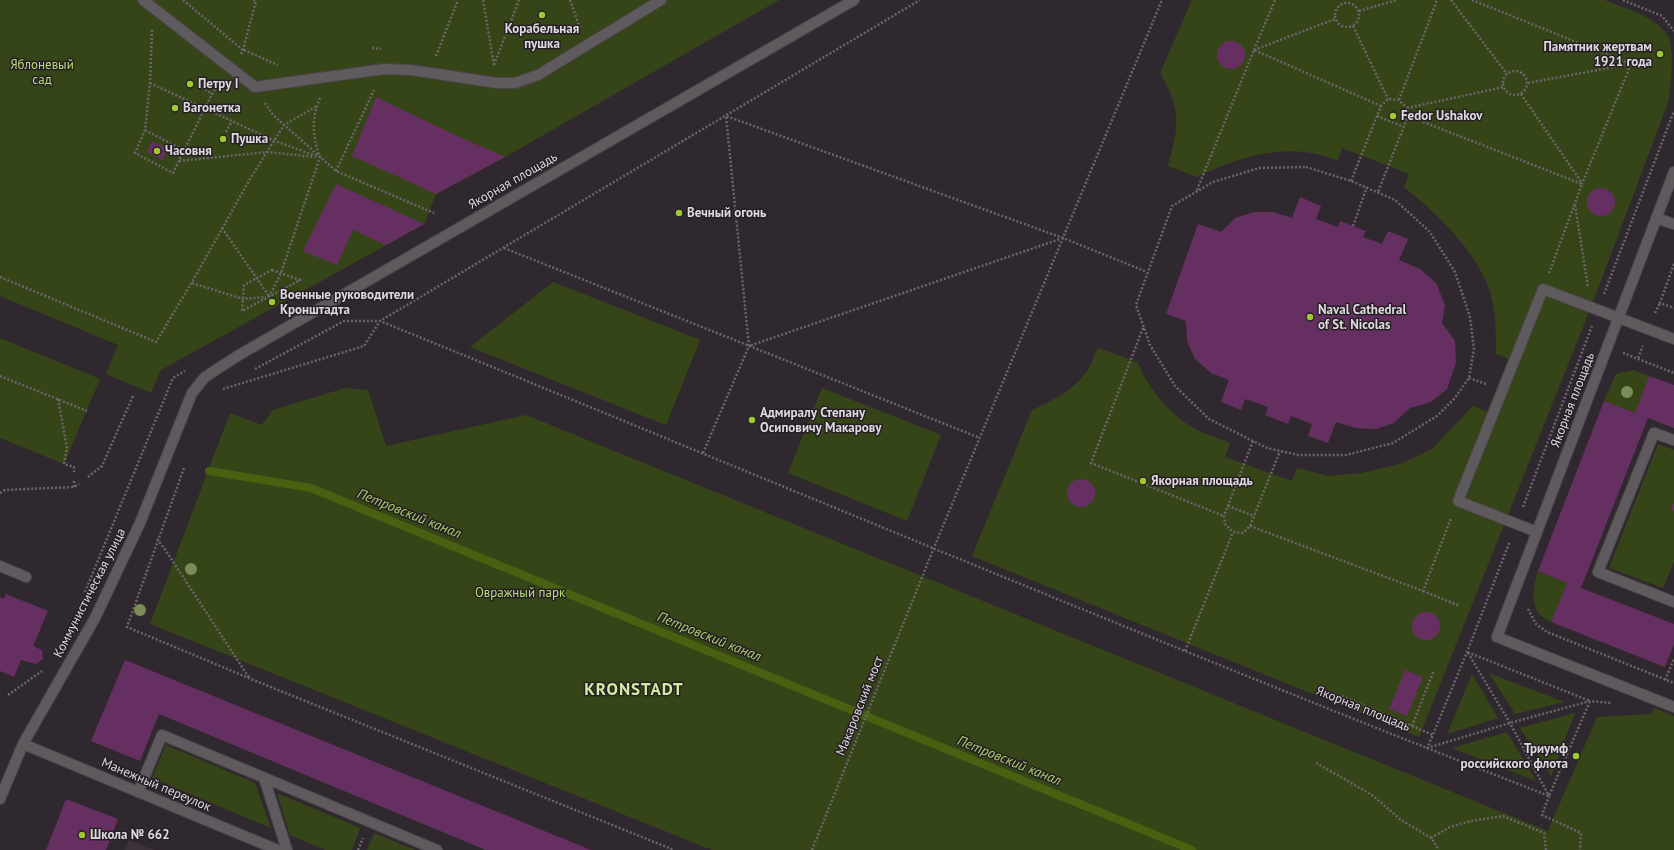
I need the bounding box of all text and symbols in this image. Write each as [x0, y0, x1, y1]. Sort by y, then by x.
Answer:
marker: Корабельная пушка [537, 10, 547, 20]
place label: Корабельная пушка [505, 21, 579, 52]
place label: Памятник жертвам 1921 года [1543, 39, 1652, 70]
marker: Памятник жертвам 1921 года [1655, 49, 1665, 59]
park label: Яблоневый сад [10, 57, 74, 88]
place label: Петру I [198, 76, 238, 92]
marker: Петру I [185, 79, 195, 89]
place label: Вагонетка [183, 100, 241, 116]
marker: Вагонетка [170, 103, 180, 113]
place label: Fedor Ushakov [1401, 108, 1482, 124]
marker: Fedor Ushakov [1388, 111, 1398, 121]
place label: Пушка [231, 131, 268, 147]
marker: Пушка [218, 134, 228, 144]
place label: Часовня [165, 143, 212, 159]
marker: Часовня [152, 146, 162, 156]
street label: Якорная площадь [466, 149, 560, 213]
place label: Вечный огонь [687, 205, 766, 221]
marker: Вечный огонь [674, 208, 684, 218]
place label: Военные руководители Кронштадта [280, 287, 414, 318]
marker: Военные руководители Кронштадта [267, 297, 277, 307]
place label: Naval Cathedral of St. Nicolas [1318, 302, 1406, 333]
marker: Naval Cathedral of St. Nicolas [1305, 312, 1315, 322]
street label: Якорная площадь [1548, 350, 1598, 450]
place label: Адмиралу Степану Осиповичу Макарову [760, 405, 881, 436]
marker: Адмиралу Степану Осиповичу Макарову [747, 415, 757, 425]
place label: Якорная площадь [1151, 473, 1253, 489]
marker: Якорная площадь [1138, 476, 1148, 486]
water label: Петровский канал [355, 485, 463, 543]
street label: Коммунистическая улица [51, 526, 129, 660]
park label: Овражный парк [475, 585, 565, 601]
water label: Петровский канал [655, 608, 763, 666]
street label: Макаровский мост [833, 654, 887, 758]
district label: KRONSTADT [584, 680, 684, 700]
street label: Якорная площадь [1314, 683, 1412, 735]
water label: Петровский канал [955, 732, 1063, 790]
place label: Триумф российского флота [1460, 741, 1568, 772]
marker: Триумф российского флота [1571, 751, 1581, 761]
street label: Манежный переулок [99, 755, 213, 815]
place label: Школа № 662 [90, 827, 170, 843]
marker: Школа № 662 [77, 830, 87, 840]

